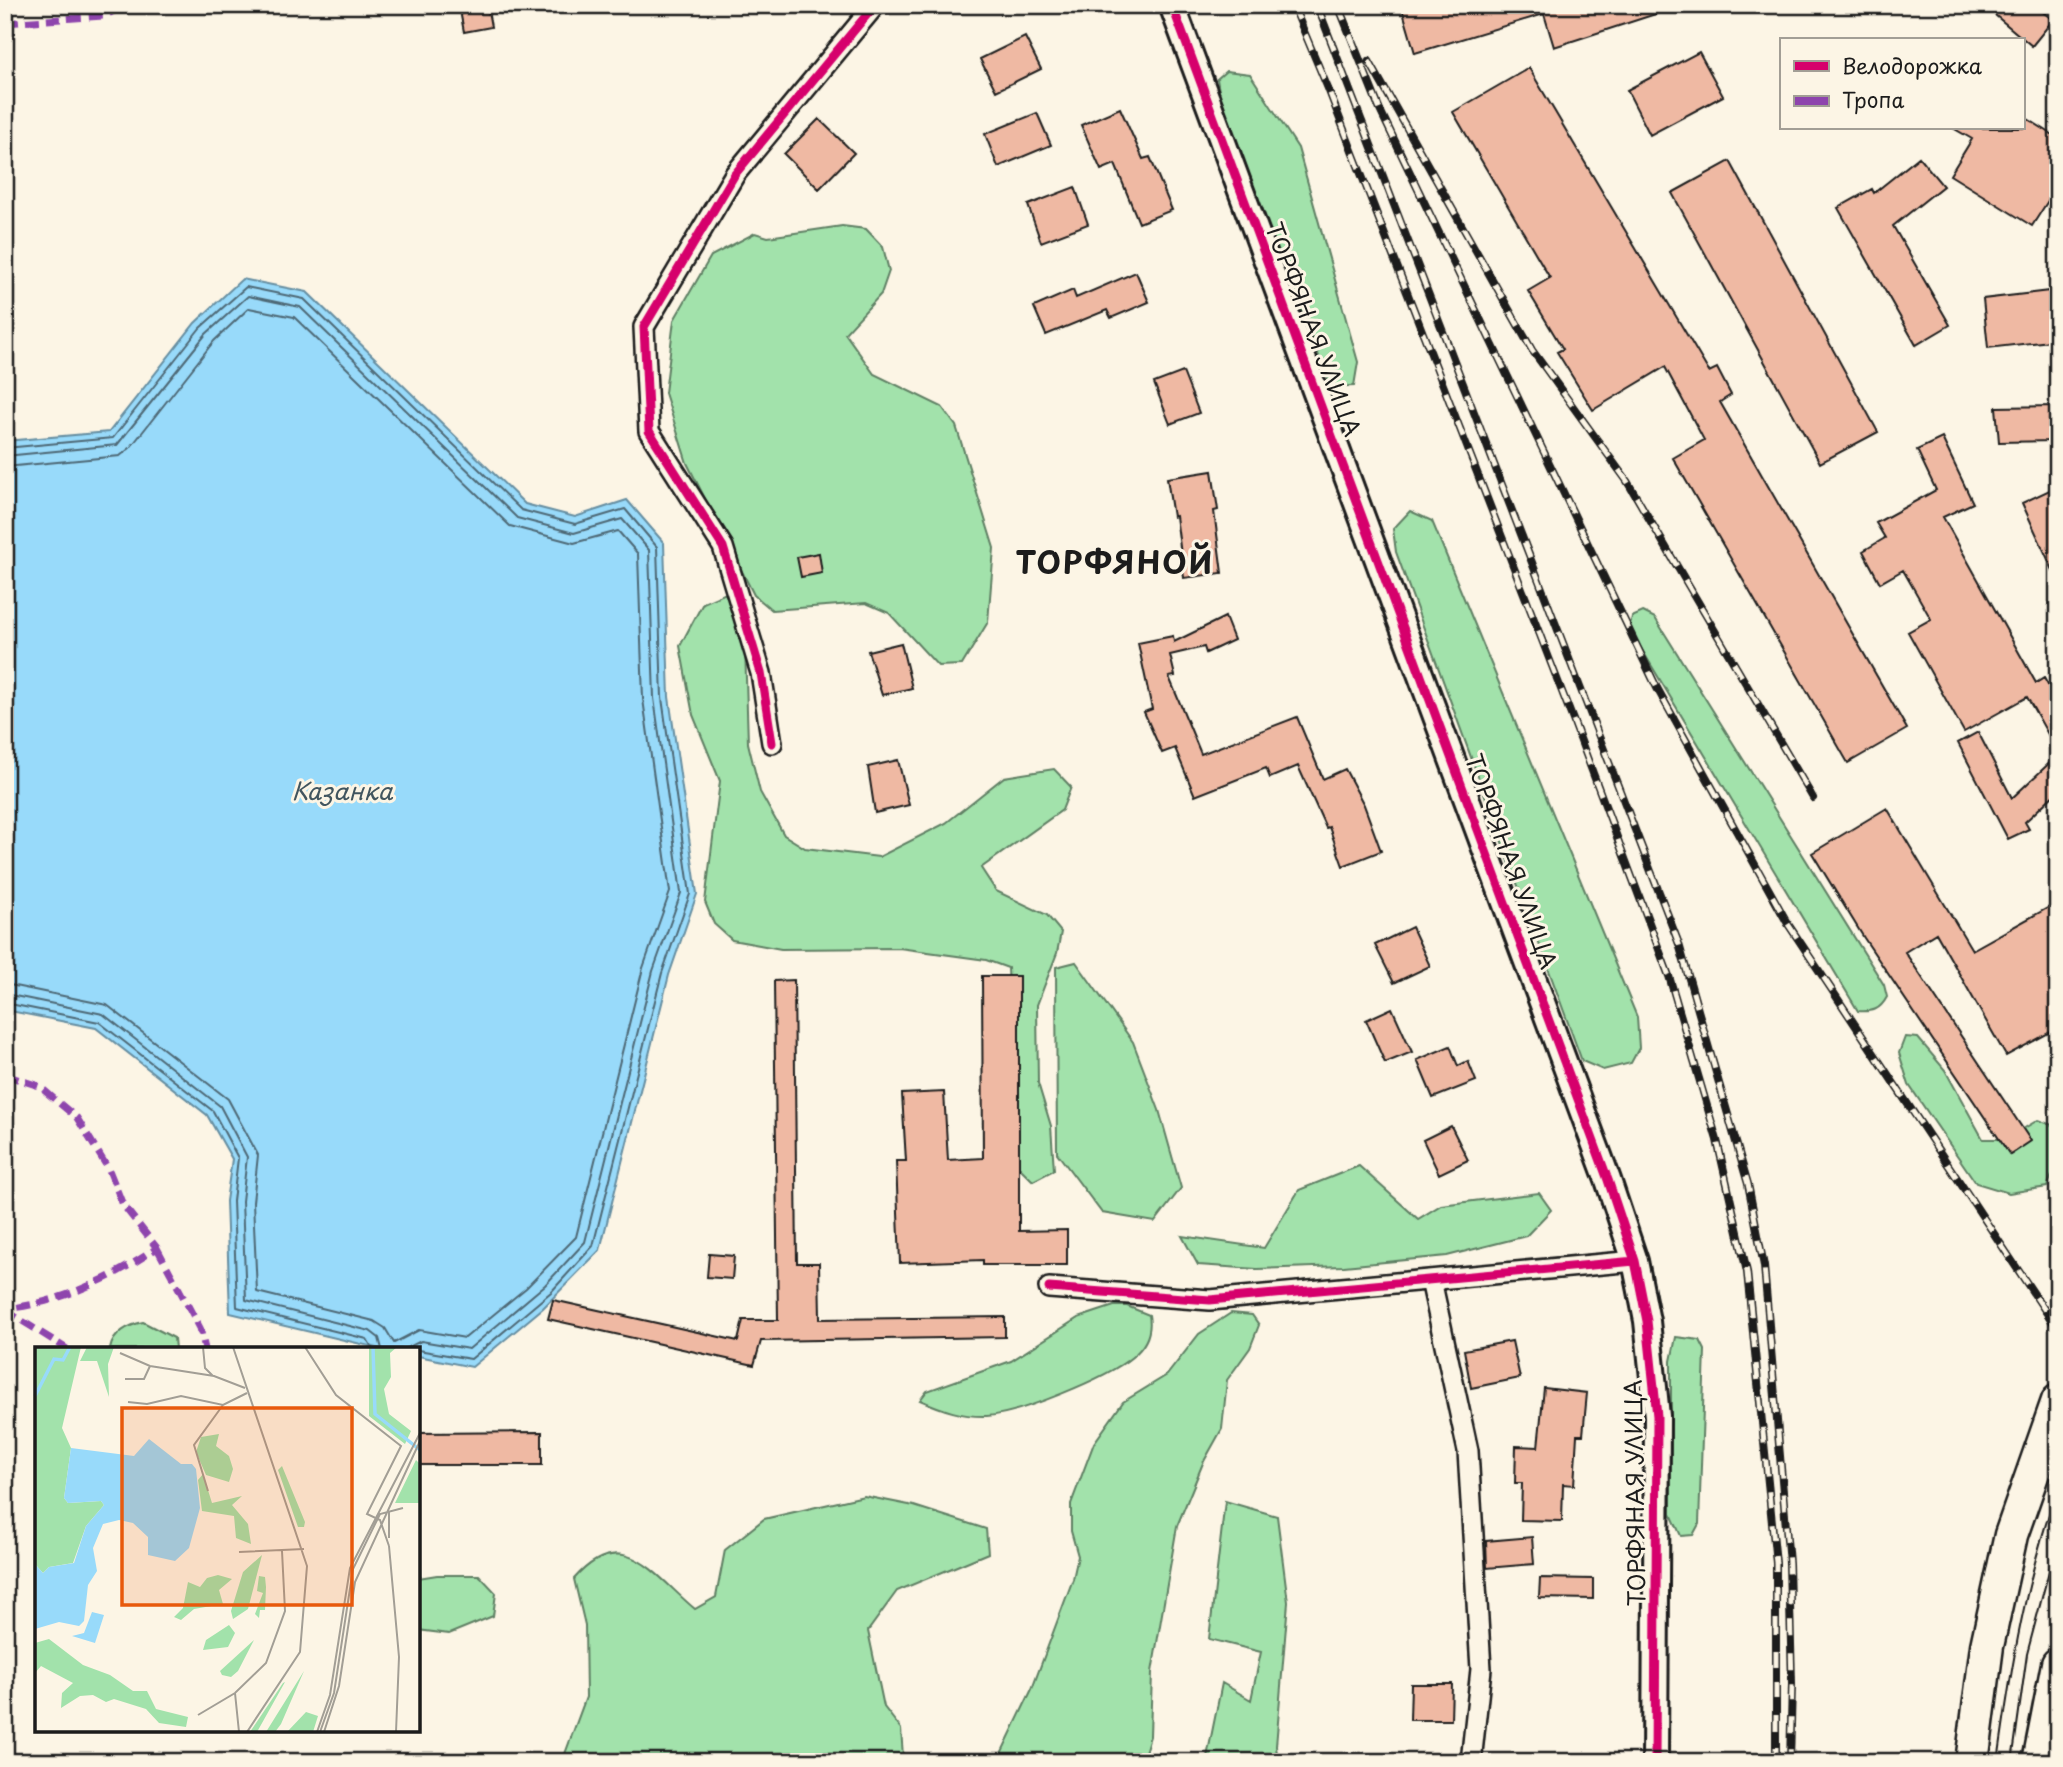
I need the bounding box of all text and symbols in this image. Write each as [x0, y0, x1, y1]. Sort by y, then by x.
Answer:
legend [1780, 38, 2024, 130]
text: Велодорожка [1842, 49, 1983, 81]
text: Тропа [1842, 83, 1904, 115]
street label: ТОРФЯНАЯ УЛИЦА [1257, 217, 1371, 441]
district label: ТОРФЯНОЙ [1015, 539, 1215, 584]
street label: ТОРФЯНАЯ УЛИЦА [1457, 748, 1567, 974]
water label: Казанка [291, 772, 394, 808]
inset map [35, 1347, 420, 1732]
street label: ТОРФЯНАЯ УЛИЦА [1615, 1379, 1653, 1607]

